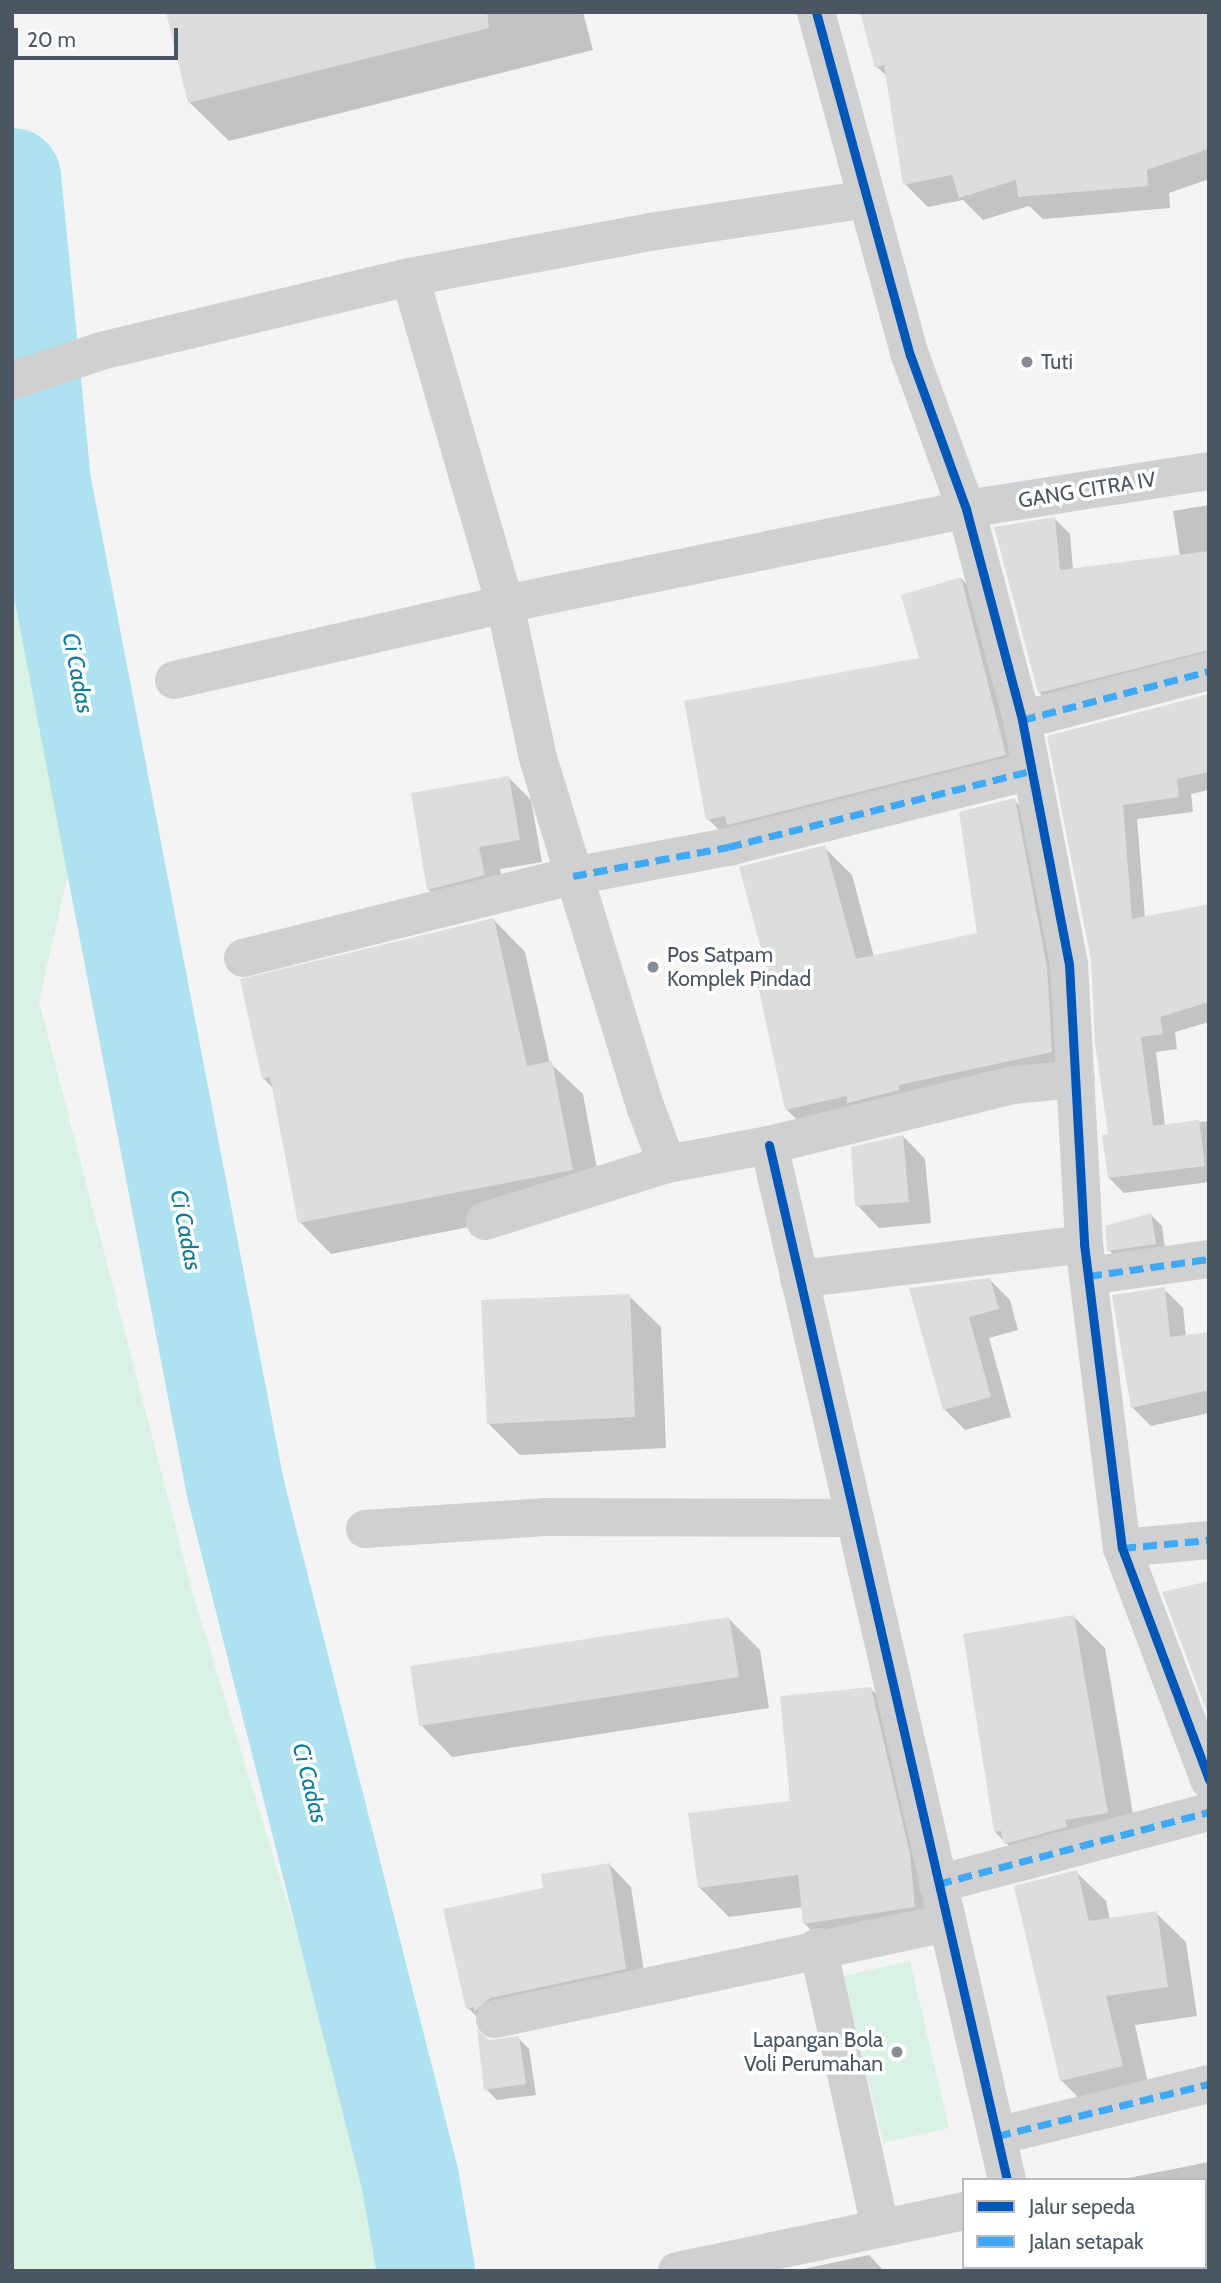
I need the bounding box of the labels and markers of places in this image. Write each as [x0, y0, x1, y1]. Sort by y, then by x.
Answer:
place label: Tuti [1041, 349, 1073, 375]
marker: Tuti [1019, 354, 1035, 370]
place label: Pos Satpam Komplek Pindad [667, 942, 811, 992]
marker: Pos Satpam Komplek Pindad [645, 959, 661, 975]
place label: Lapangan Bola Voli Perumahan [744, 2027, 883, 2077]
marker: Lapangan Bola Voli Perumahan [889, 2044, 905, 2060]

